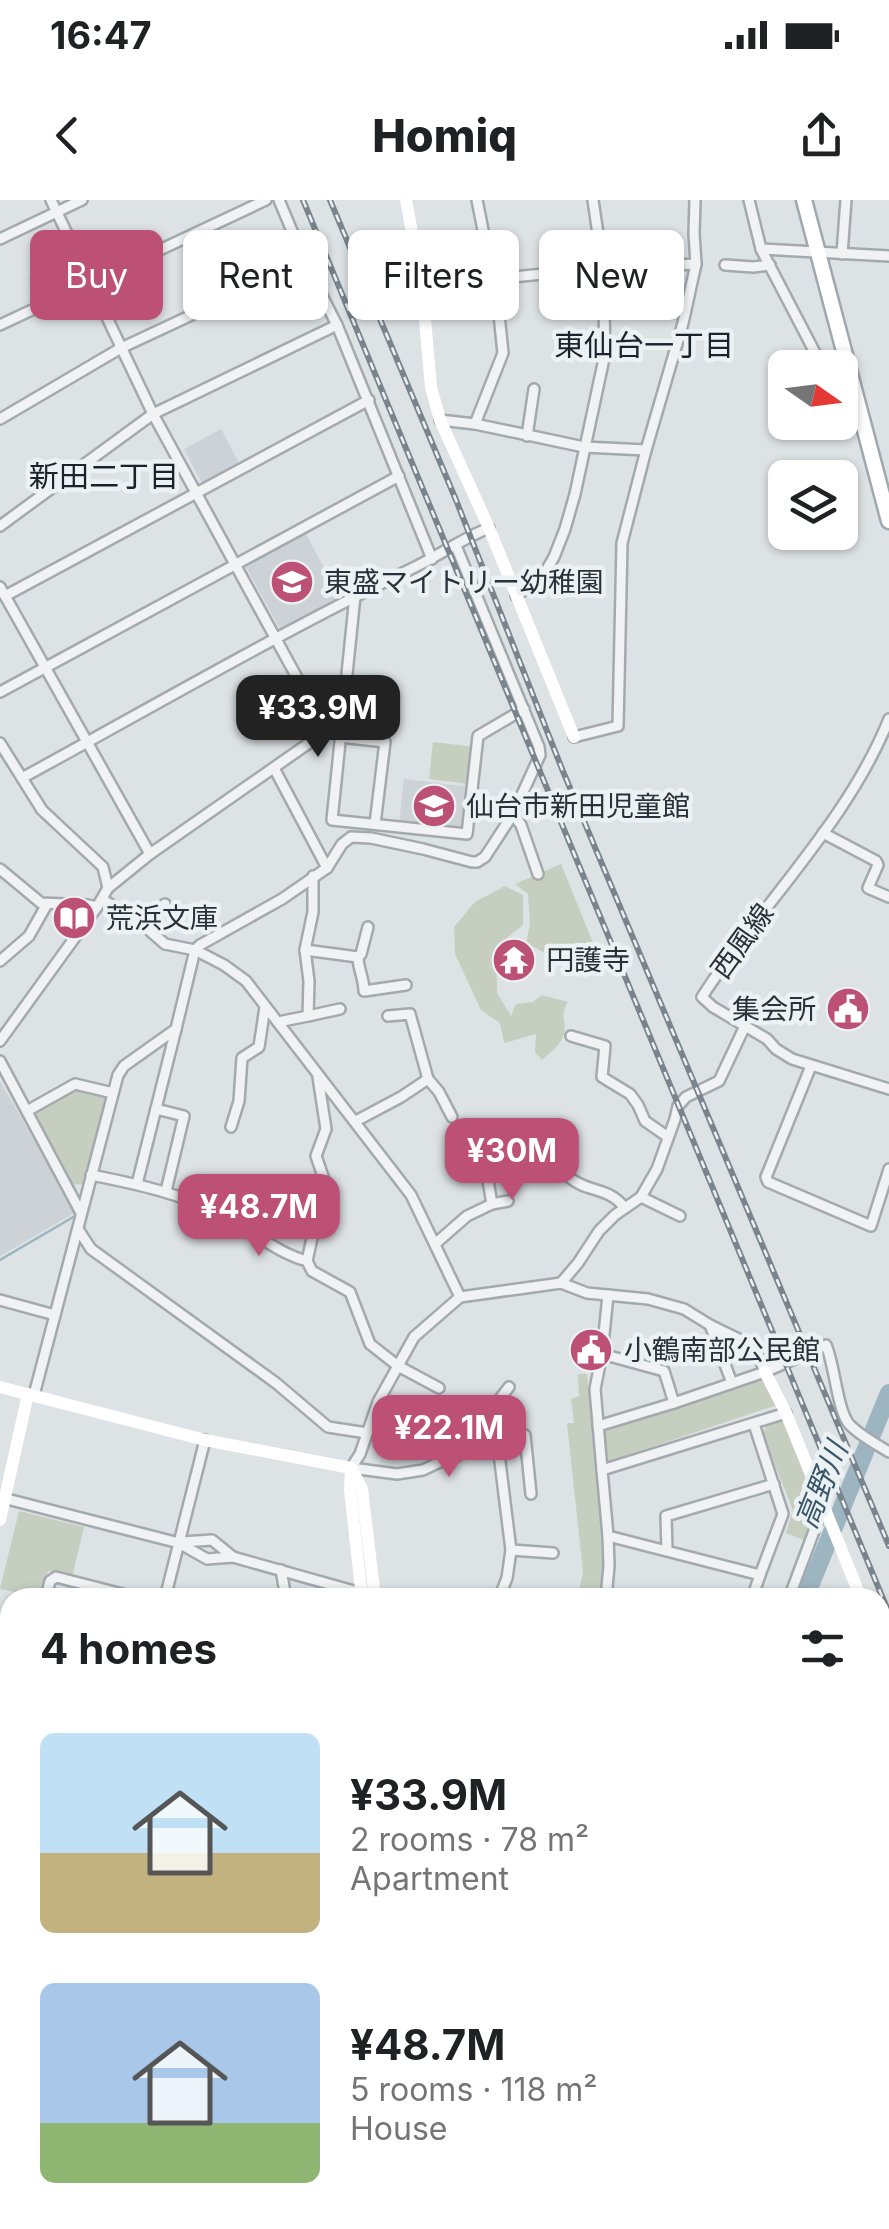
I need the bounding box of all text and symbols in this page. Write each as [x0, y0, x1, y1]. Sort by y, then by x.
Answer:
text: 16:47 [50, 12, 152, 58]
icon: back [40, 108, 95, 163]
text: Homiq [372, 108, 517, 163]
icon: share [794, 108, 849, 163]
chip: Buy [30, 230, 163, 320]
chip: Rent [183, 230, 328, 320]
chip: Filters [348, 230, 519, 320]
chip: New [539, 230, 684, 320]
district label: 東仙台一丁目 [554, 327, 734, 363]
north arrow [768, 350, 858, 440]
map controls [768, 350, 858, 550]
district label: 新田二丁目 [29, 458, 179, 494]
button: layers [768, 460, 858, 550]
school or university icon: 東盛マイトリー幼稚園 [269, 559, 315, 605]
place label: 東盛マイトリー幼稚園 [324, 565, 604, 599]
pin: ¥33.9M [237, 675, 399, 760]
text: ¥33.9M [258, 688, 378, 727]
school or university icon: 仙台市新田児童館 [411, 783, 457, 829]
place label: 仙台市新田児童館 [466, 789, 690, 823]
library icon: 荒浜文庫 [51, 895, 97, 941]
street label: 西風線 [704, 897, 780, 985]
place label: 荒浜文庫 [106, 901, 218, 935]
temple icon: 円護寺 [491, 937, 537, 983]
place label: 円護寺 [546, 943, 630, 977]
public building icon: 集会所 [825, 986, 871, 1032]
place label: 集会所 [732, 992, 816, 1026]
pin: ¥30M [453, 1118, 571, 1203]
text: ¥30M [467, 1131, 557, 1170]
pin: ¥48.7M [178, 1174, 340, 1259]
text: ¥48.7M [200, 1187, 318, 1226]
public building icon: 小鶴南部公民館 [568, 1327, 614, 1373]
place label: 小鶴南部公民館 [624, 1333, 820, 1367]
pin: ¥22.1M [368, 1395, 530, 1480]
text: ¥22.1M [394, 1408, 504, 1447]
water label: 高野川 [787, 1434, 856, 1533]
icon: filters [795, 1621, 850, 1676]
text: 4 homes [40, 1623, 217, 1674]
text: ¥33.9M [350, 1769, 507, 1820]
icon: home [120, 1773, 240, 1893]
text: 2 rooms · 78 m² [350, 1820, 589, 1859]
text: Apartment [350, 1859, 509, 1898]
text: ¥48.7M [350, 2019, 505, 2070]
icon: home [120, 2023, 240, 2143]
text: 5 rooms · 118 m² [350, 2070, 597, 2109]
text: House [350, 2109, 447, 2148]

